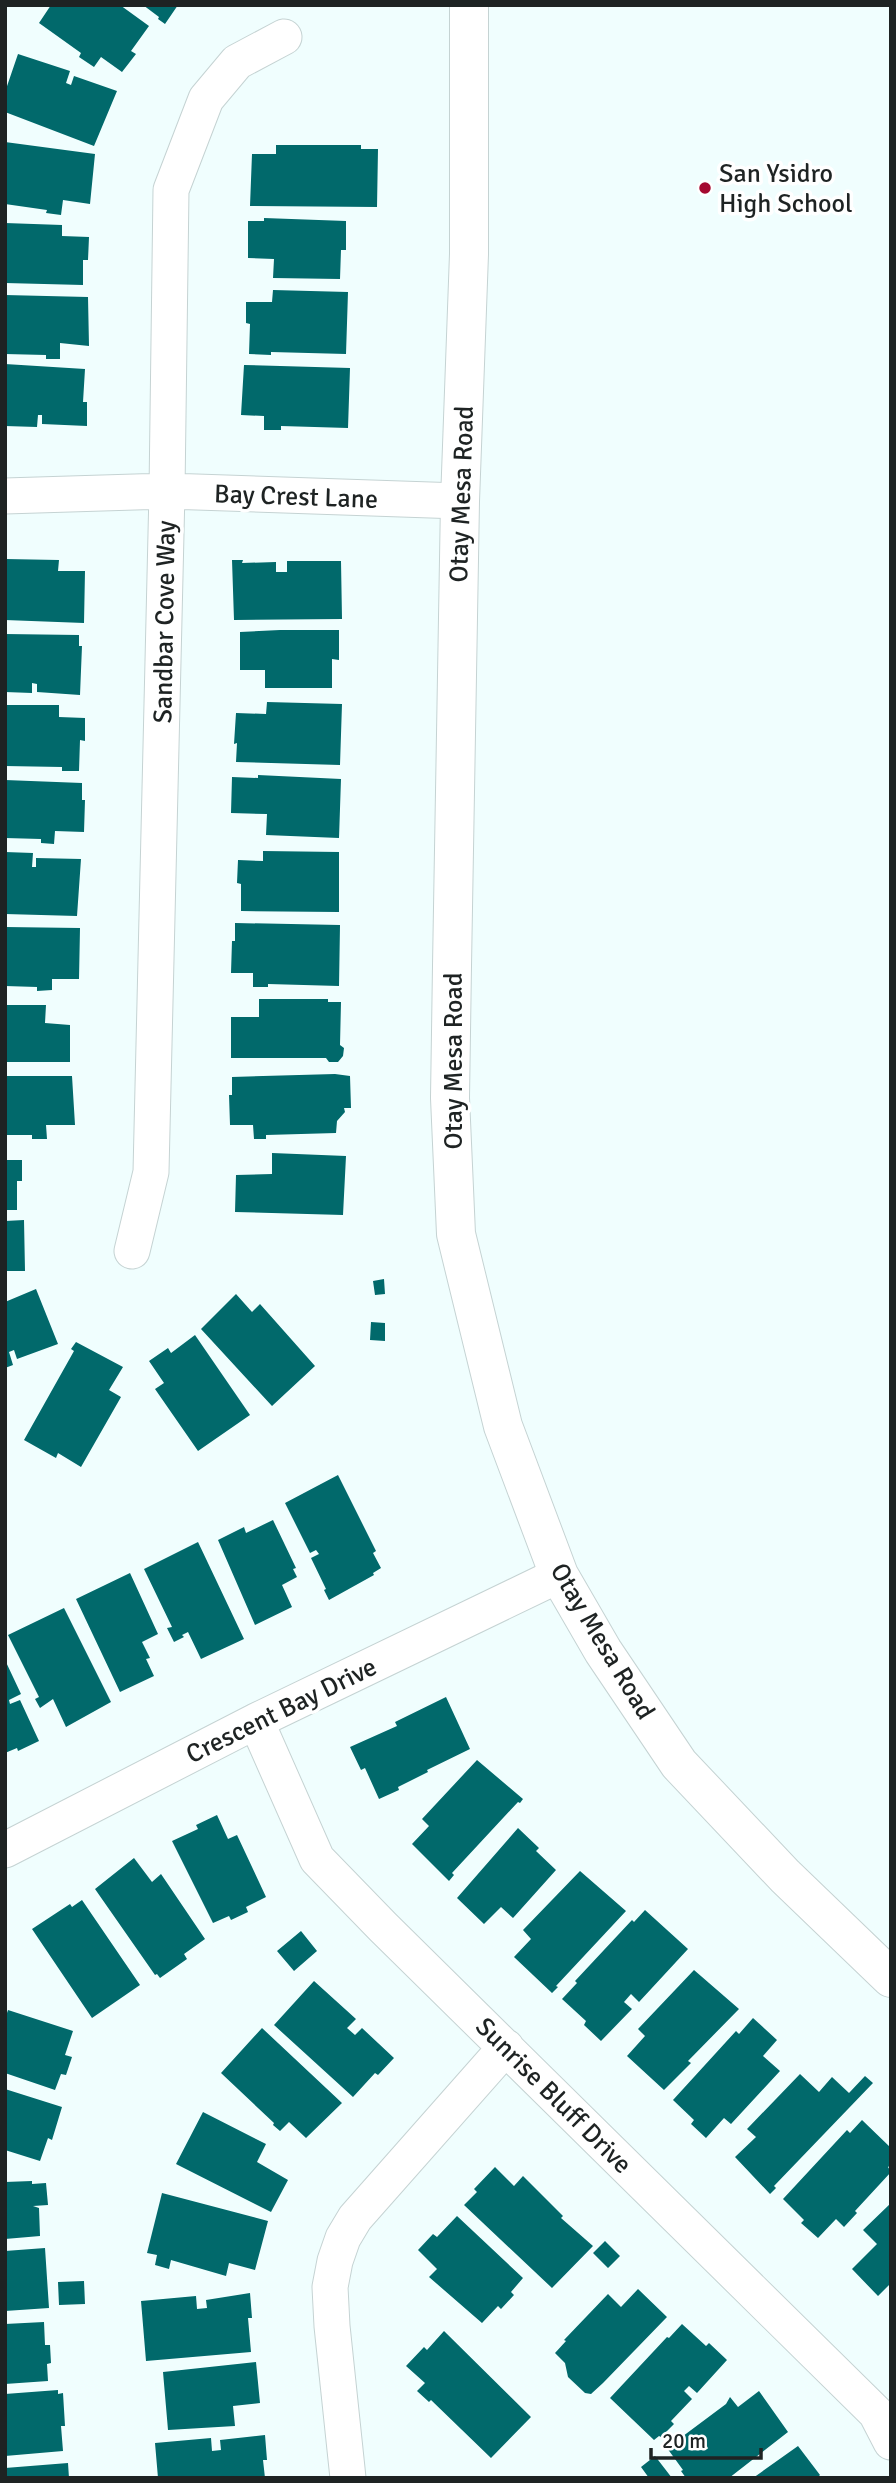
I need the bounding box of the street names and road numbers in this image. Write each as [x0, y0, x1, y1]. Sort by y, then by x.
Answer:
street label: Otay Mesa Road [443, 405, 481, 583]
street label: Bay Crest Lane [213, 478, 379, 516]
street label: Sandbar Cove Way [147, 520, 183, 724]
street label: Otay Mesa Road [438, 973, 470, 1149]
street label: Otay Mesa Road [543, 1557, 661, 1726]
street label: Crescent Bay Drive [181, 1651, 382, 1771]
street label: Sunrise Bluff Drive [468, 2011, 638, 2181]

